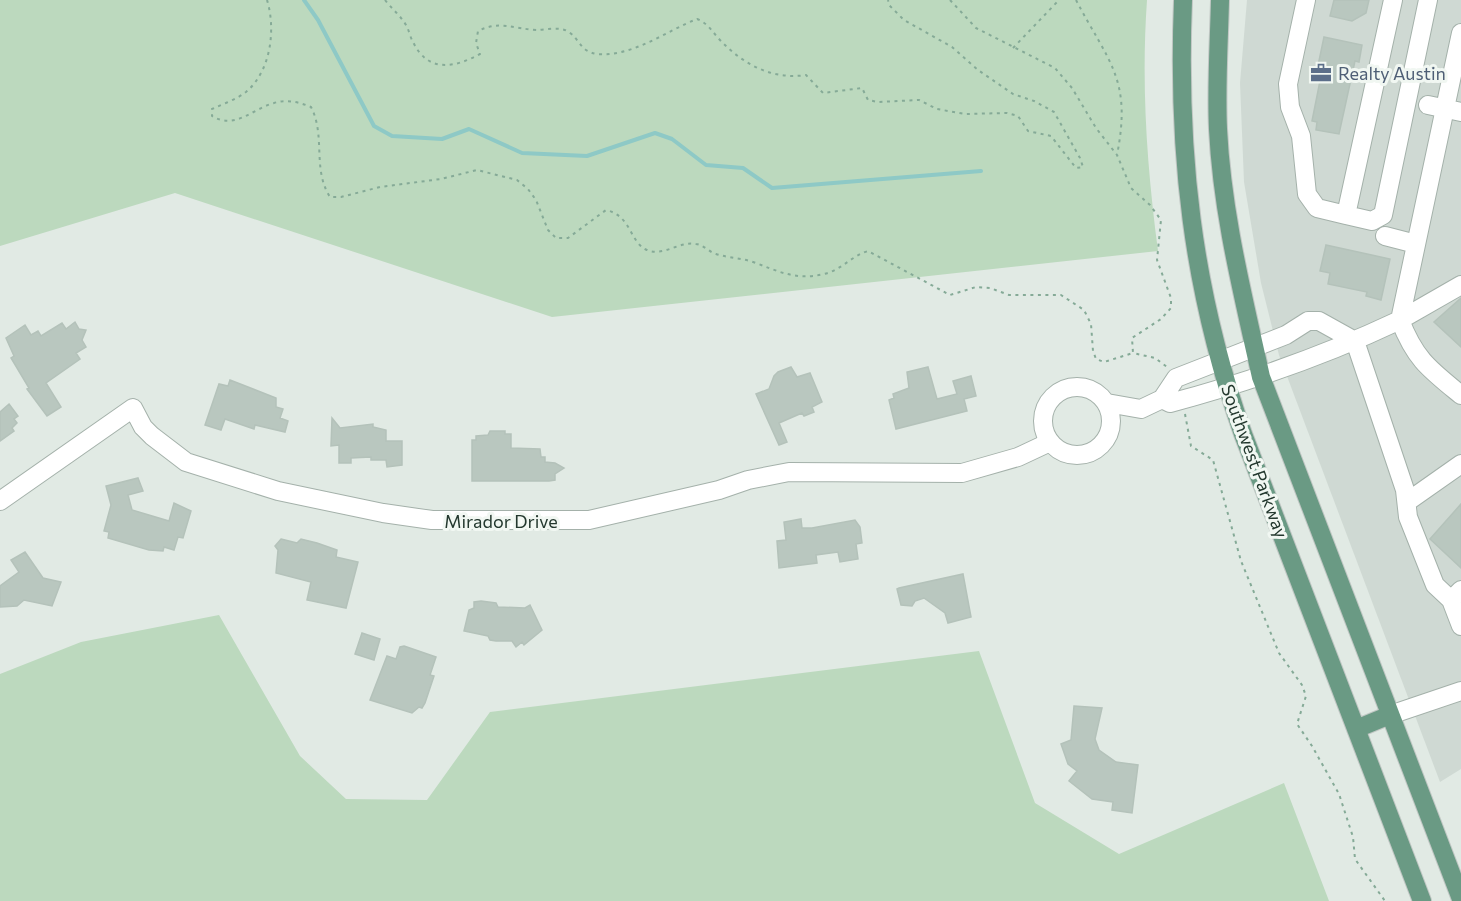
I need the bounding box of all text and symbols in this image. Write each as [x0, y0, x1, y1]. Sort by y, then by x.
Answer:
office icon: Realty Austin [1309, 61, 1333, 85]
place label: Realty Austin [1338, 62, 1446, 84]
street label: Southwest Parkway [1217, 381, 1293, 541]
street label: Mirador Drive [444, 510, 558, 532]

